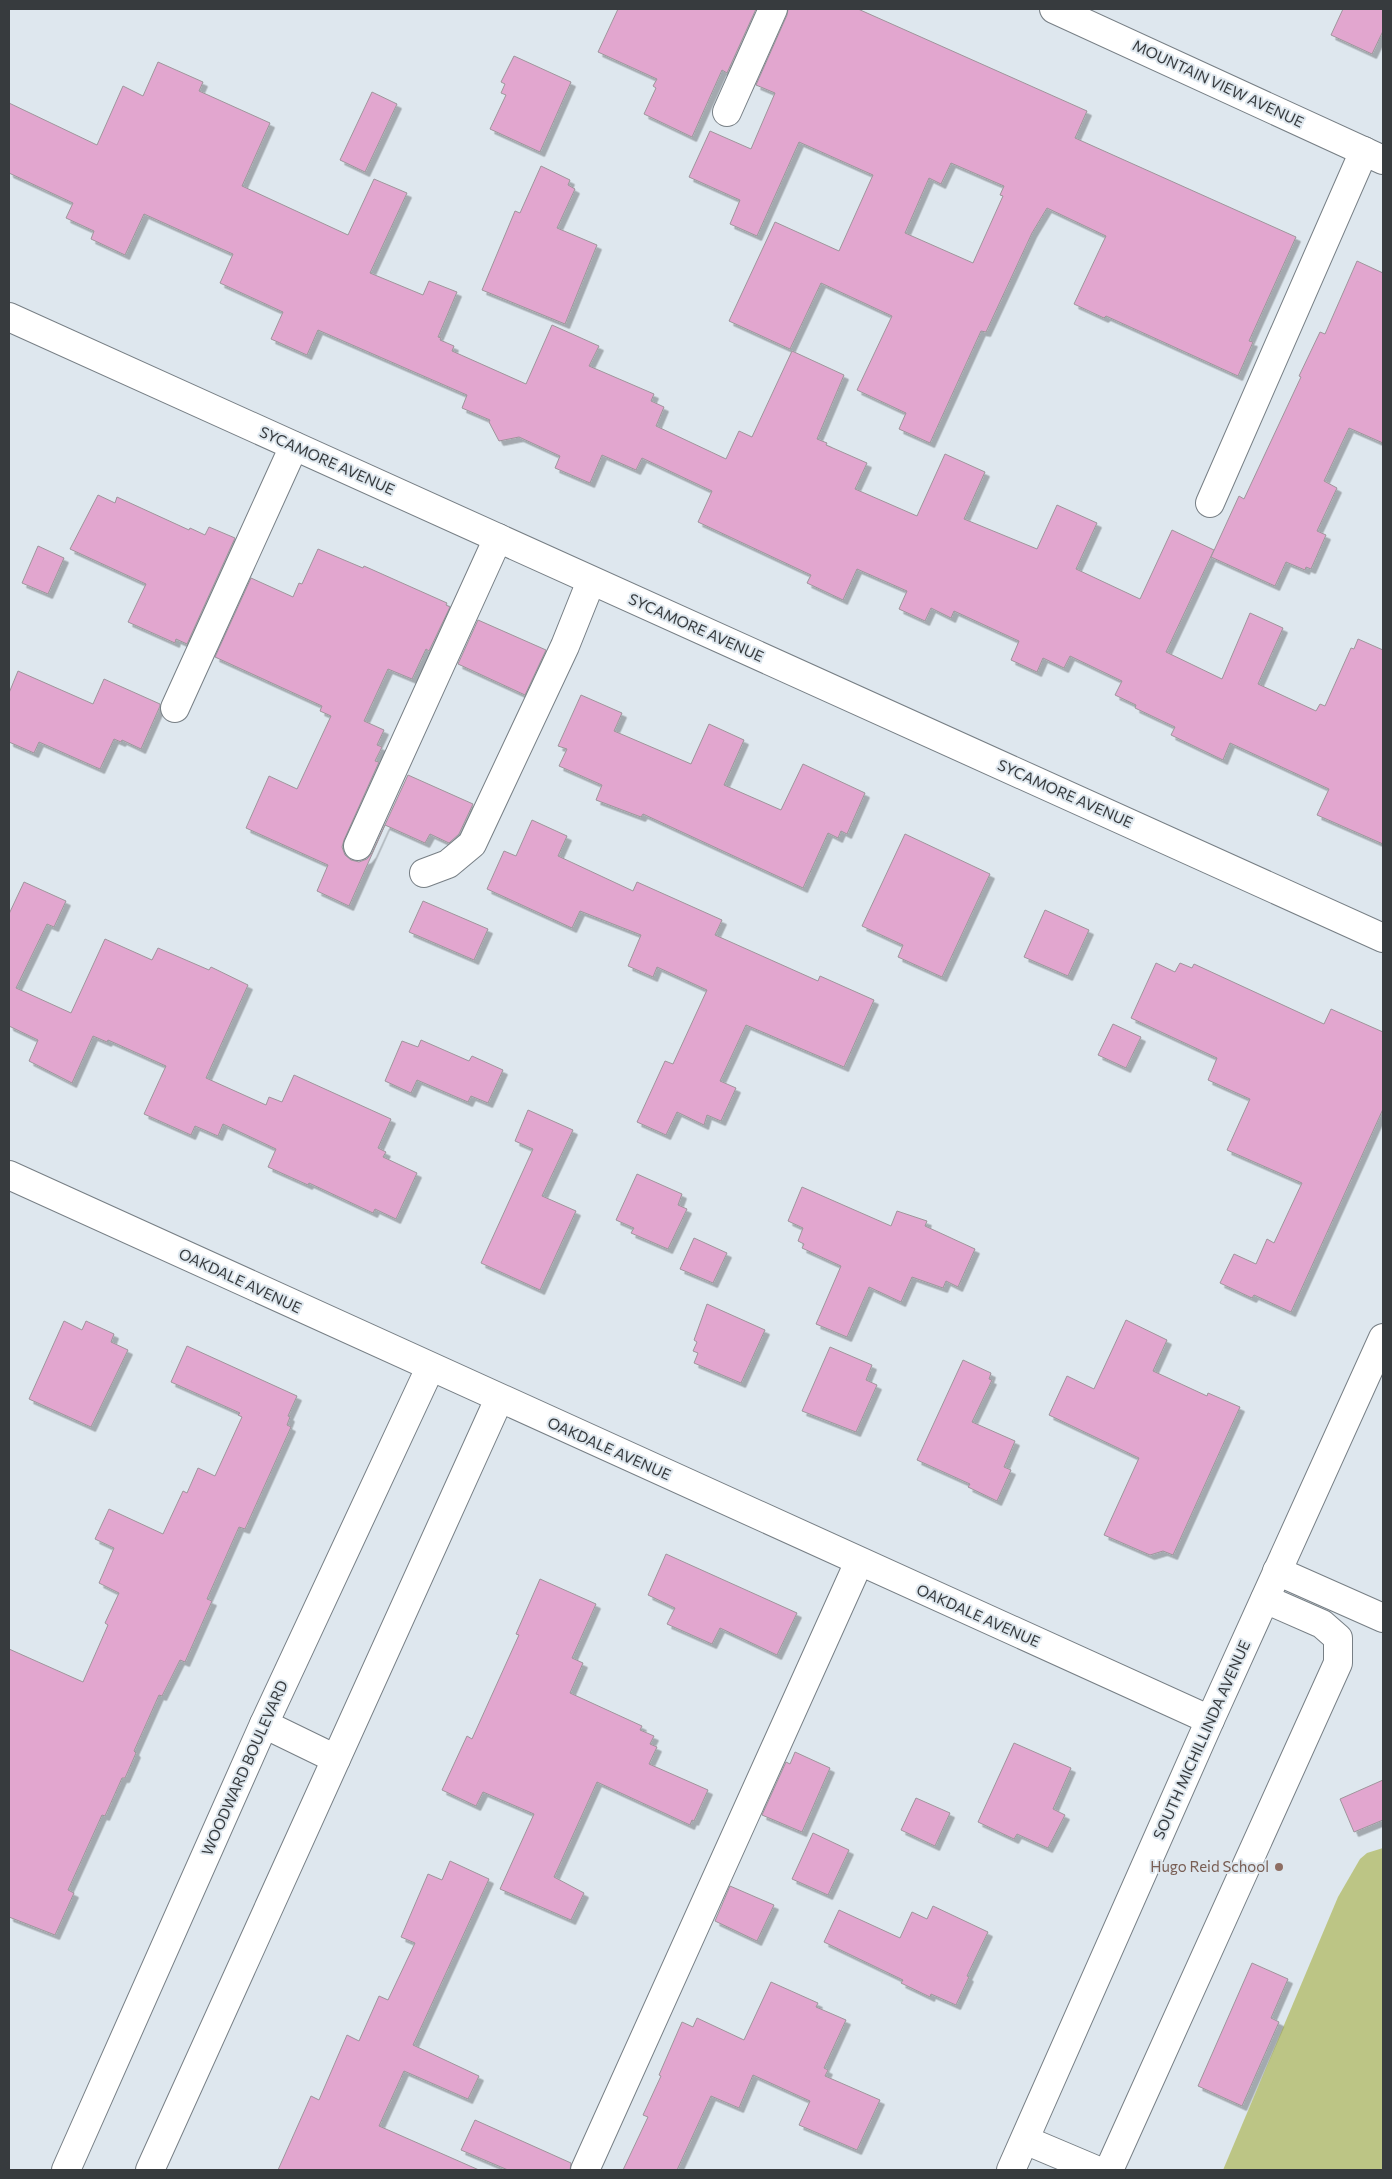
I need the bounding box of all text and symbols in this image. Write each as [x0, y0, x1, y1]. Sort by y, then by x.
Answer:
street label: MOUNTAIN VIEW AVENUE [1130, 35, 1307, 131]
street label: SYCAMORE AVENUE [257, 422, 398, 498]
street label: SYCAMORE AVENUE [626, 589, 767, 665]
street label: SYCAMORE AVENUE [995, 755, 1136, 831]
street label: OAKDALE AVENUE [176, 1244, 305, 1316]
street label: OAKDALE AVENUE [545, 1413, 674, 1483]
street label: OAKDALE AVENUE [914, 1580, 1043, 1650]
street label: SOUTH MICHILLINDA AVENUE [1149, 1637, 1253, 1842]
street label: WOODWARD BOULEVARD [197, 1677, 291, 1858]
place label: Hugo Reid School [1150, 1857, 1269, 1875]
marker: Hugo Reid School [1273, 1861, 1285, 1873]

